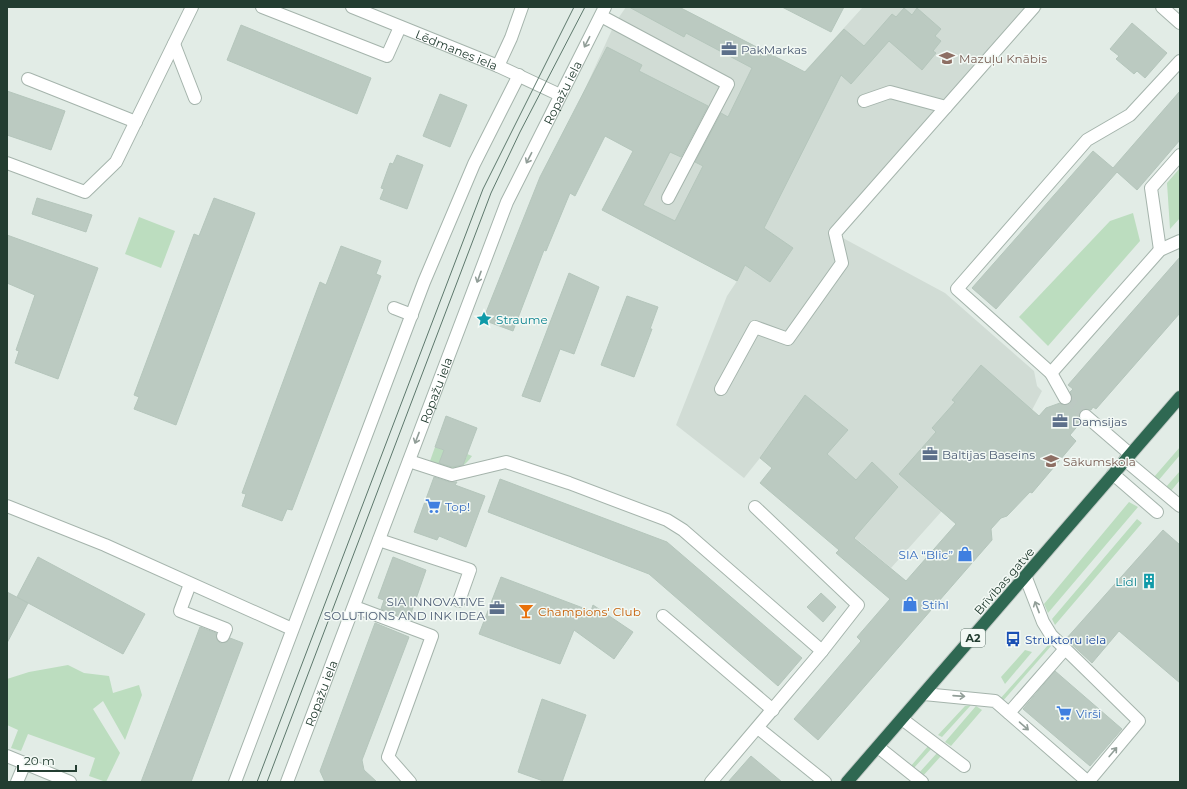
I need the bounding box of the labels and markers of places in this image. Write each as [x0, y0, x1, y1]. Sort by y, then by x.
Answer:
office icon: PakMarkas [720, 40, 738, 58]
place label: PakMarkas [741, 42, 807, 57]
school or university icon: Mazuļu Knābis [938, 49, 956, 67]
place label: Mazuļu Knābis [959, 51, 1047, 66]
place icon: Straume [475, 310, 493, 328]
place label: Straume [496, 312, 548, 327]
office icon: Damsijas [1051, 412, 1069, 430]
place label: Damsijas [1072, 414, 1127, 429]
office icon: Baltijas Baseins [921, 445, 939, 463]
place label: Baltijas Baseins [942, 447, 1035, 462]
school or university icon: Sākumskola [1042, 452, 1060, 470]
place label: Sākumskola [1063, 454, 1136, 469]
supermarket icon: Top! [424, 497, 442, 515]
place label: Top! [445, 499, 470, 514]
shop icon: SIA “Blic” [956, 545, 974, 563]
place label: SIA “Blic” [899, 547, 953, 562]
building icon: Lidl [1140, 572, 1158, 590]
place label: Lidl [1115, 574, 1137, 589]
place label: SIA INNOVATIVE SOLUTIONS AND INK IDEA [324, 594, 485, 623]
shop icon: Stihl [901, 595, 919, 613]
place label: Stihl [922, 597, 949, 612]
office icon: SIA INNOVATIVE SOLUTIONS AND INK IDEA [488, 599, 506, 617]
bar icon: Champions' Club [517, 602, 535, 620]
place label: Champions' Club [538, 604, 641, 619]
bus stop icon: Struktoru iela [1004, 630, 1022, 648]
place label: Struktoru iela [1025, 632, 1106, 647]
supermarket icon: Virši [1055, 704, 1073, 722]
place label: Virši [1076, 706, 1101, 721]

